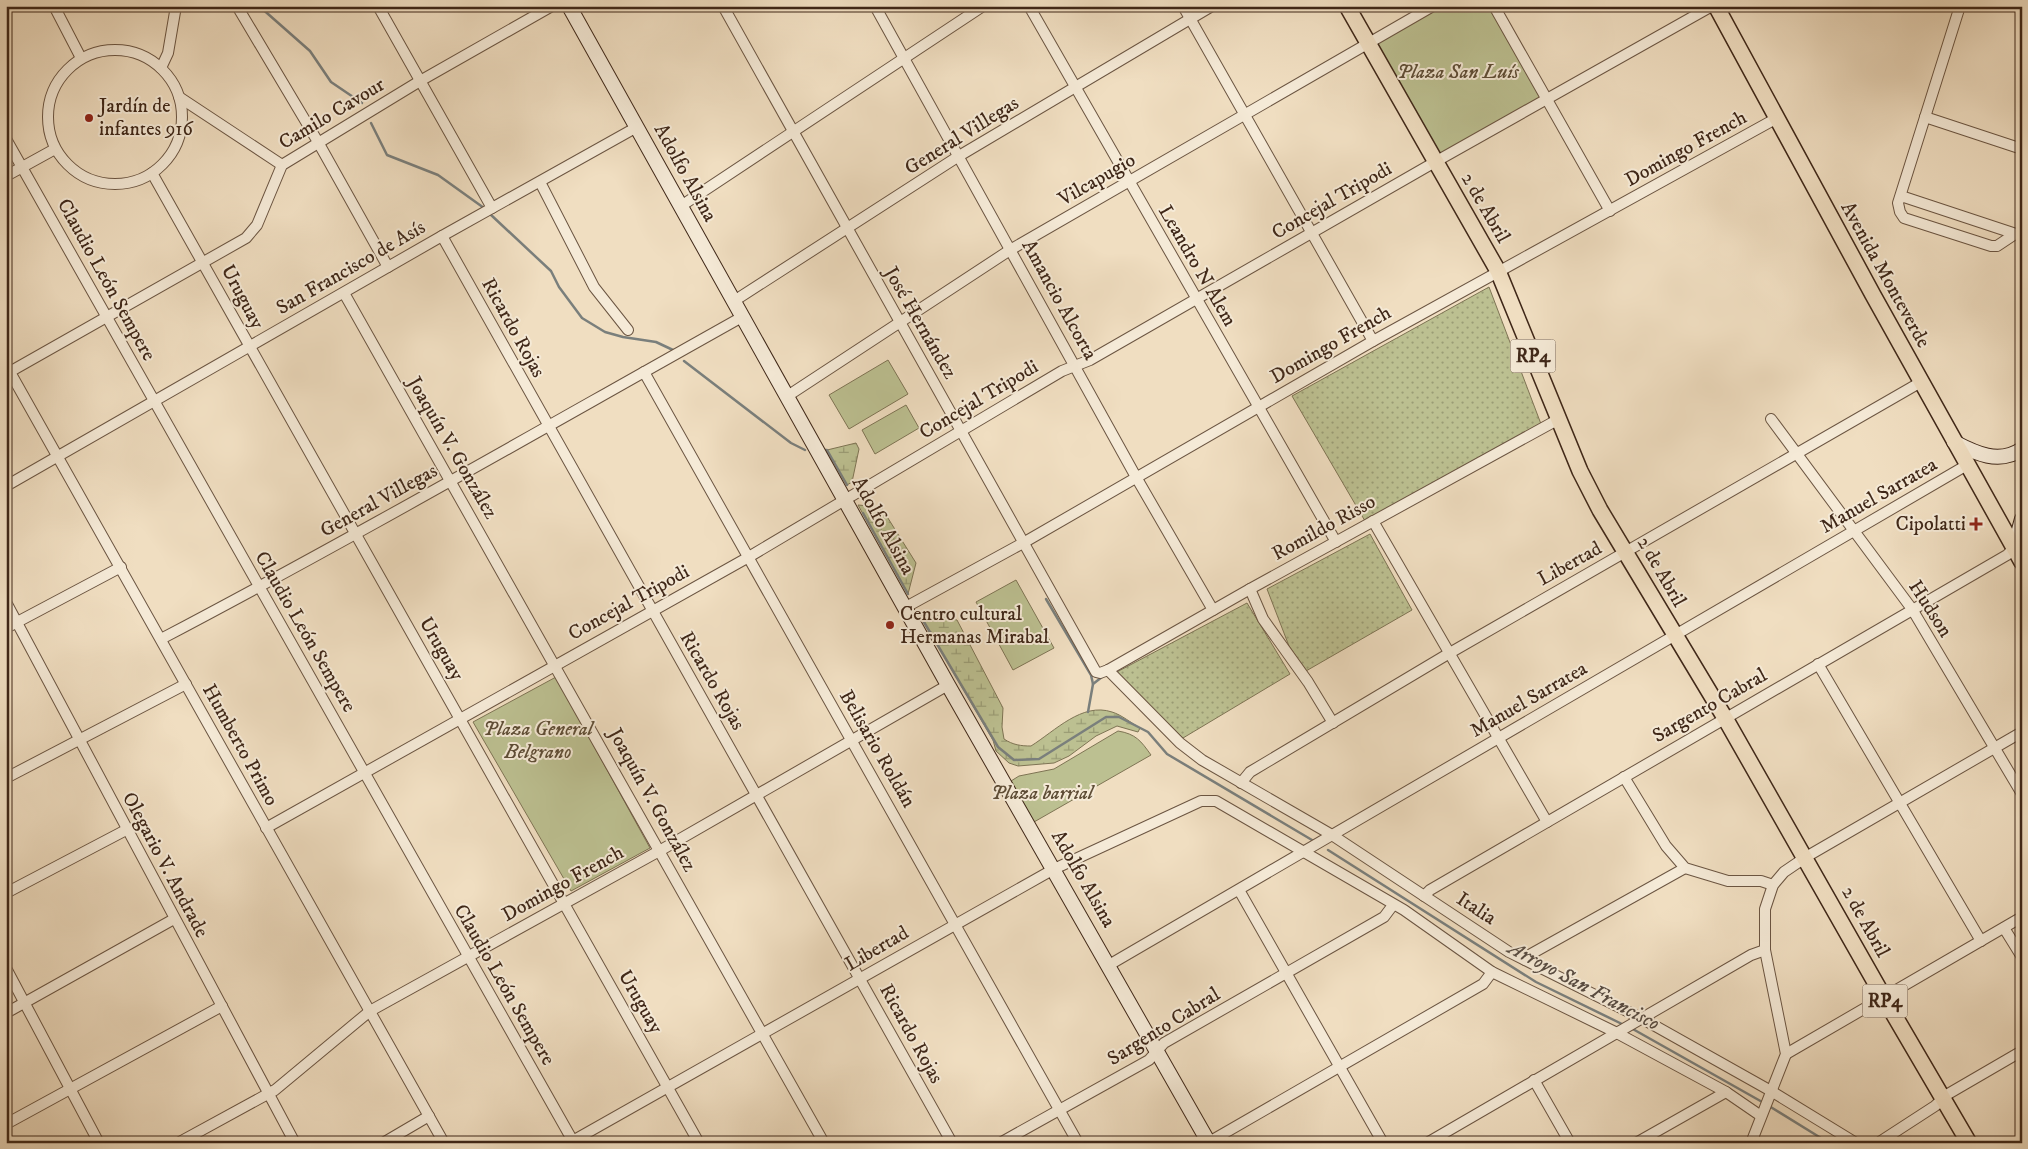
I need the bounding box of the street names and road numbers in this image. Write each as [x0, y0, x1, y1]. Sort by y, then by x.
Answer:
street label: Camilo Cavour [274, 72, 390, 155]
street label: General Villegas [900, 91, 1024, 181]
street label: Domingo French [1621, 105, 1752, 193]
street label: Adolfo Alsina [648, 120, 722, 227]
street label: Vilcapugio [1053, 148, 1140, 213]
street label: Concejal Tripodi [1268, 157, 1396, 245]
street label: 2 de Abril [1455, 168, 1515, 248]
street label: Claudio León Sempere [51, 195, 161, 365]
street label: Avenida Monteverde [1835, 198, 1935, 352]
street label: Leandro N Alem [1152, 201, 1242, 331]
street label: San Francisco de Asís [272, 215, 430, 321]
street label: Amancio Alcorta [1016, 235, 1103, 365]
street label: Uruguay [215, 261, 270, 334]
street label: José Hernández [877, 261, 962, 384]
street label: Ricardo Rojas [475, 274, 551, 382]
street label: Domingo French [1266, 300, 1396, 390]
road number: RP4 [1510, 340, 1556, 372]
street label: Concejal Tripodi [915, 355, 1043, 445]
street label: Joaquín V. González [400, 371, 503, 524]
street label: Manuel Sarratea [1816, 452, 1942, 540]
street label: General Villegas [316, 458, 442, 543]
street label: Adolfo Alsina [846, 473, 920, 580]
street label: Romildo Risso [1268, 489, 1380, 567]
street label: 2 de Abril [1631, 532, 1691, 612]
street label: Libertad [1534, 536, 1606, 592]
street label: Claudio León Sempere [249, 547, 361, 717]
street label: Concejal Tripodi [564, 559, 694, 647]
street label: Hudson [1902, 576, 1958, 643]
street label: Uruguay [413, 613, 469, 686]
street label: Ricardo Rojas [674, 627, 750, 735]
street label: Manuel Sarratea [1466, 656, 1592, 744]
street label: Sargento Cabral [1648, 663, 1772, 749]
street label: Humberto Primo [196, 680, 284, 810]
street label: Belisario Roldán [833, 686, 921, 813]
street label: Joaquín V. González [601, 722, 702, 876]
street label: Olegario V. Andrade [116, 788, 214, 942]
street label: Adolfo Alsina [1045, 826, 1121, 933]
street label: Domingo French [498, 840, 629, 928]
street label: 2 de Abril [1835, 882, 1895, 962]
street label: Italia [1451, 887, 1501, 931]
street label: Claudio León Sempere [448, 900, 560, 1070]
street label: Libertad [841, 921, 913, 977]
street label: Uruguay [612, 966, 668, 1039]
street label: Ricardo Rojas [873, 980, 949, 1088]
street label: Sargento Cabral [1103, 982, 1225, 1072]
road number: RP4 [1862, 984, 1908, 1018]

